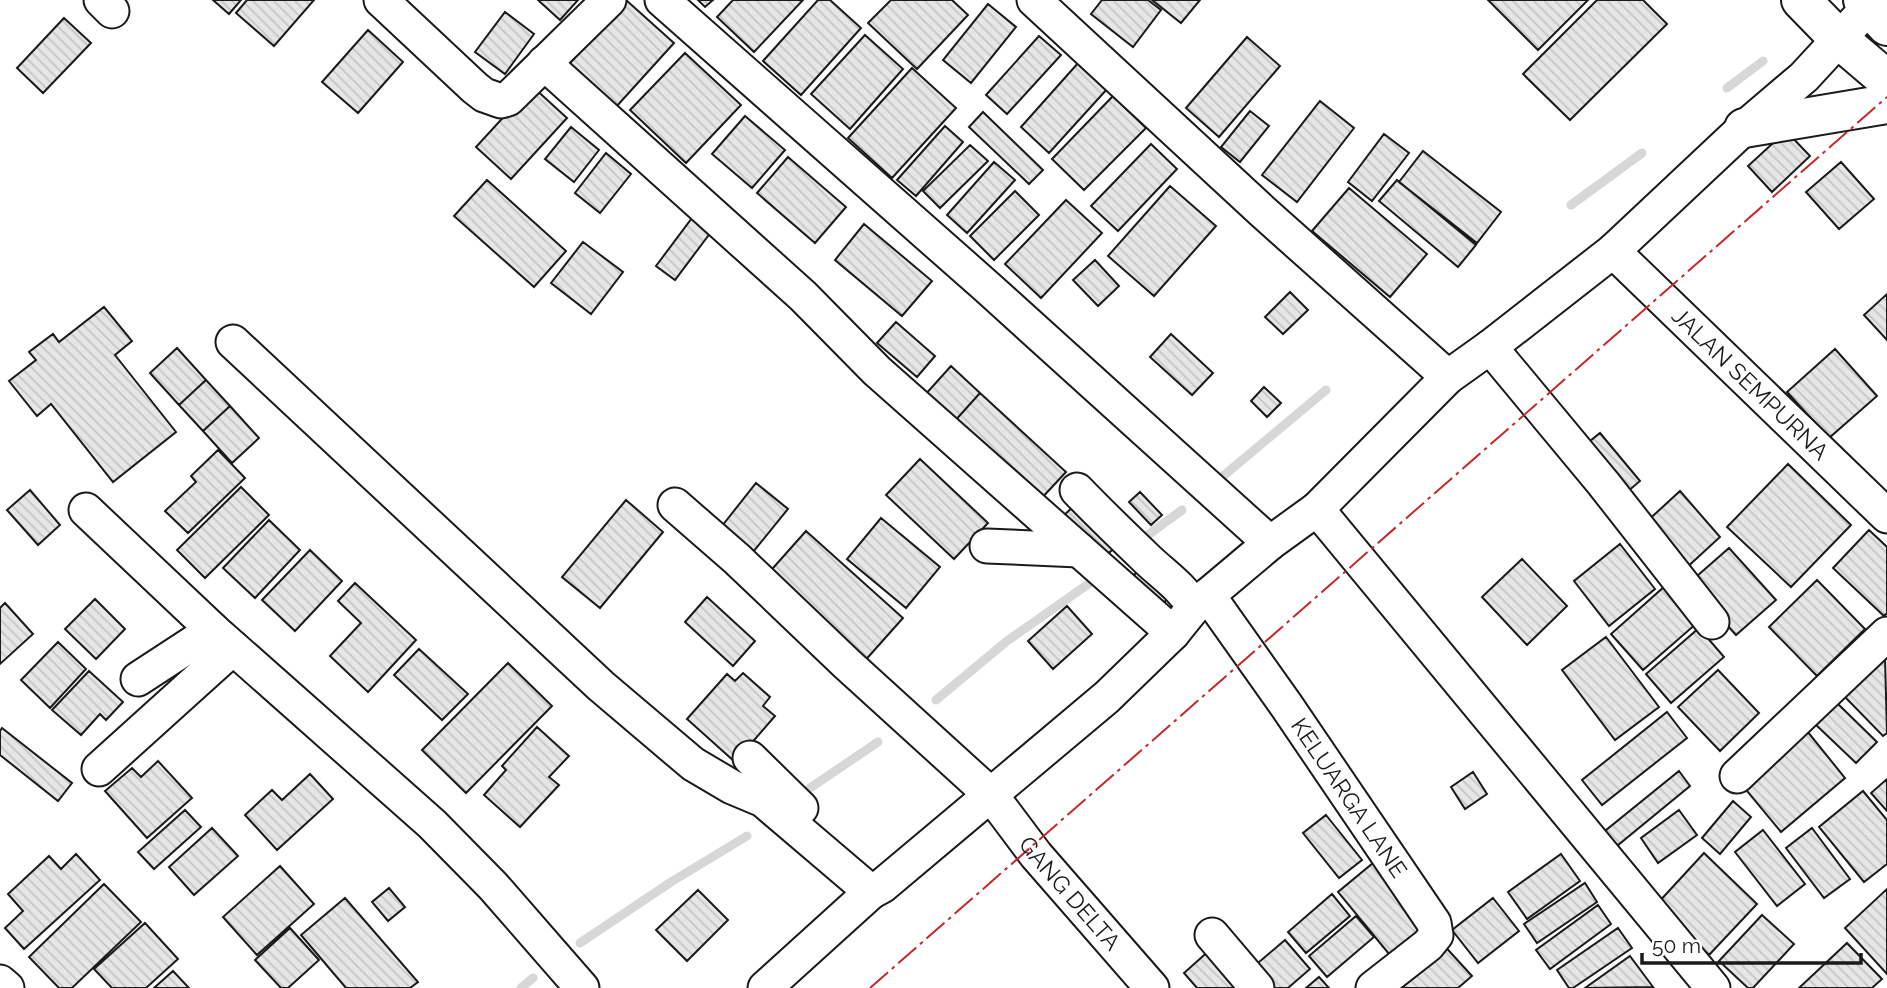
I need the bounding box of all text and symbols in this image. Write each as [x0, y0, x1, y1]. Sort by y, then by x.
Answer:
street label: JALAN SEMPURNA [1667, 302, 1835, 465]
street label: KELUARGA LANE [1286, 713, 1413, 882]
street label: GANG DELTA [1014, 831, 1127, 956]
scale bar [1642, 922, 1861, 966]
text: 50 m [1652, 933, 1701, 958]

